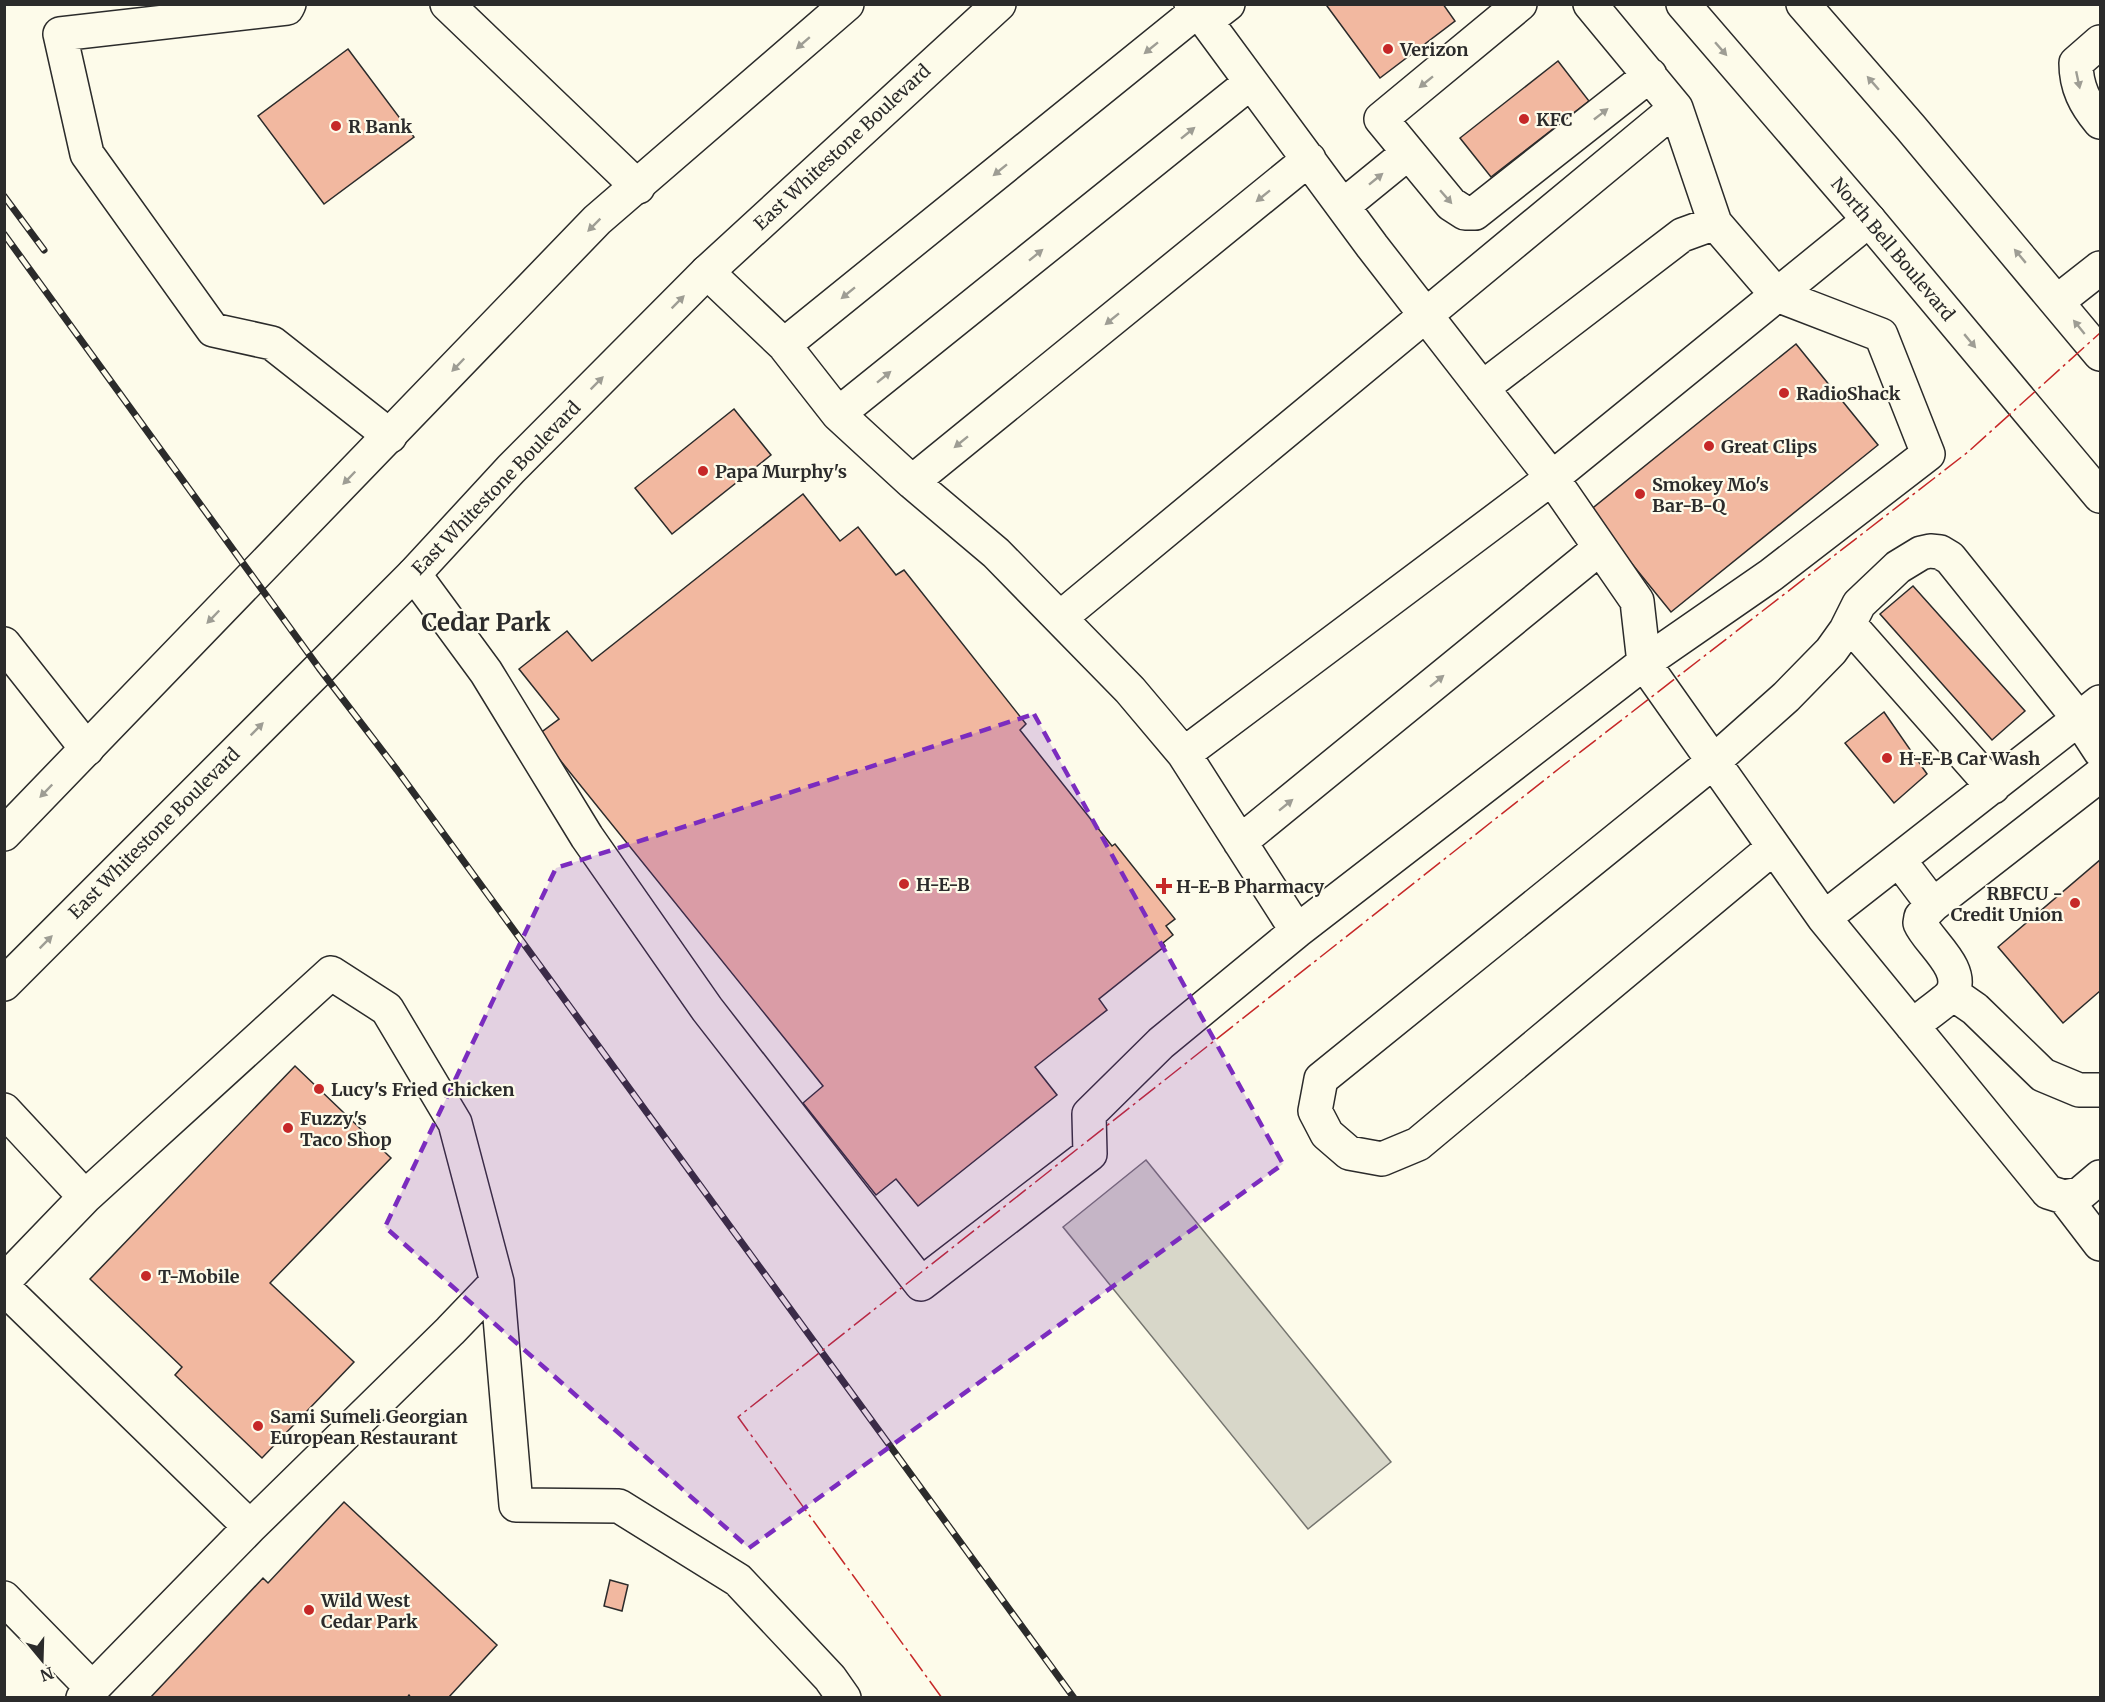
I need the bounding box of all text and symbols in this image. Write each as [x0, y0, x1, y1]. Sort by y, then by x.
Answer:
one-way arrow [796, 36, 811, 49]
place label: Verizon [1399, 38, 1468, 61]
one-way arrow [1144, 41, 1159, 53]
one-way arrow [1714, 41, 1727, 56]
marker: Verizon [1381, 42, 1395, 56]
street label: East Whitestone Boulevard [749, 59, 935, 235]
one-way arrow [2074, 71, 2083, 90]
one-way arrow [1418, 75, 1434, 88]
one-way arrow [1866, 76, 1880, 91]
place label: KFC [1536, 108, 1573, 131]
one-way arrow [1593, 108, 1608, 120]
marker: KFC [1517, 112, 1531, 126]
place label: R Bank [348, 115, 412, 138]
marker: R Bank [329, 119, 343, 133]
one-way arrow [1180, 127, 1195, 140]
one-way arrow [992, 164, 1008, 177]
one-way arrow [1368, 173, 1384, 186]
street label: North Bell Boulevard [1826, 173, 1960, 326]
one-way arrow [1439, 189, 1452, 204]
one-way arrow [1256, 190, 1271, 202]
one-way arrow [587, 217, 601, 231]
one-way arrow [2014, 249, 2027, 264]
one-way arrow [1028, 250, 1043, 262]
one-way arrow [840, 286, 856, 299]
one-way arrow [671, 295, 685, 309]
one-way arrow [1104, 313, 1120, 326]
one-way arrow [2073, 319, 2086, 335]
one-way arrow [1964, 333, 1977, 349]
one-way arrow [451, 357, 465, 372]
one-way arrow [876, 372, 891, 384]
one-way arrow [590, 377, 604, 391]
place label: RadioShack [1796, 382, 1901, 405]
marker: RadioShack [1777, 386, 1791, 400]
street label: East Whitestone Boulevard [407, 396, 585, 580]
place label: Great Clips [1721, 435, 1817, 458]
one-way arrow [953, 436, 969, 449]
marker: Great Clips [1702, 439, 1716, 453]
place label: Papa Murphy's [715, 460, 847, 483]
marker: Papa Murphy's [696, 464, 710, 478]
one-way arrow [343, 470, 357, 484]
place label: Smokey Mo's Bar-B-Q [1652, 473, 1769, 517]
marker: Smokey Mo's Bar-B-Q [1633, 487, 1647, 501]
district label: Cedar Park [422, 607, 551, 638]
one-way arrow [207, 609, 220, 624]
one-way arrow [1429, 676, 1444, 688]
one-way arrow [250, 723, 264, 737]
street label: East Whitestone Boulevard [64, 742, 245, 923]
place label: H-E-B Car Wash [1899, 747, 2040, 770]
marker: H-E-B Car Wash [1880, 751, 1894, 765]
one-way arrow [40, 784, 54, 798]
one-way arrow [1278, 798, 1294, 811]
place label: H-E-B [916, 873, 970, 896]
place label: H-E-B Pharmacy [1176, 875, 1325, 898]
marker: H-E-B [897, 877, 911, 891]
marker: H-E-B Pharmacy [1157, 879, 1171, 893]
place label: RBFCU - Credit Union [1951, 882, 2063, 926]
marker: RBFCU - Credit Union [2068, 896, 2082, 910]
one-way arrow [38, 936, 52, 950]
place label: Lucy's Fried Chicken [331, 1078, 514, 1101]
marker: Lucy's Fried Chicken [312, 1082, 326, 1096]
place label: Fuzzy's Taco Shop [300, 1107, 392, 1151]
marker: Fuzzy's Taco Shop [281, 1121, 295, 1135]
place label: T-Mobile [158, 1265, 240, 1288]
marker: T-Mobile [139, 1269, 153, 1283]
place label: Sami Sumeli Georgian European Restaurant [270, 1405, 468, 1449]
marker: Sami Sumeli Georgian European Restaurant [251, 1419, 265, 1433]
place label: Wild West Cedar Park [320, 1589, 418, 1633]
marker: Wild West Cedar Park [302, 1603, 316, 1617]
north arrow [12, 1630, 72, 1690]
text: N [37, 1663, 56, 1686]

